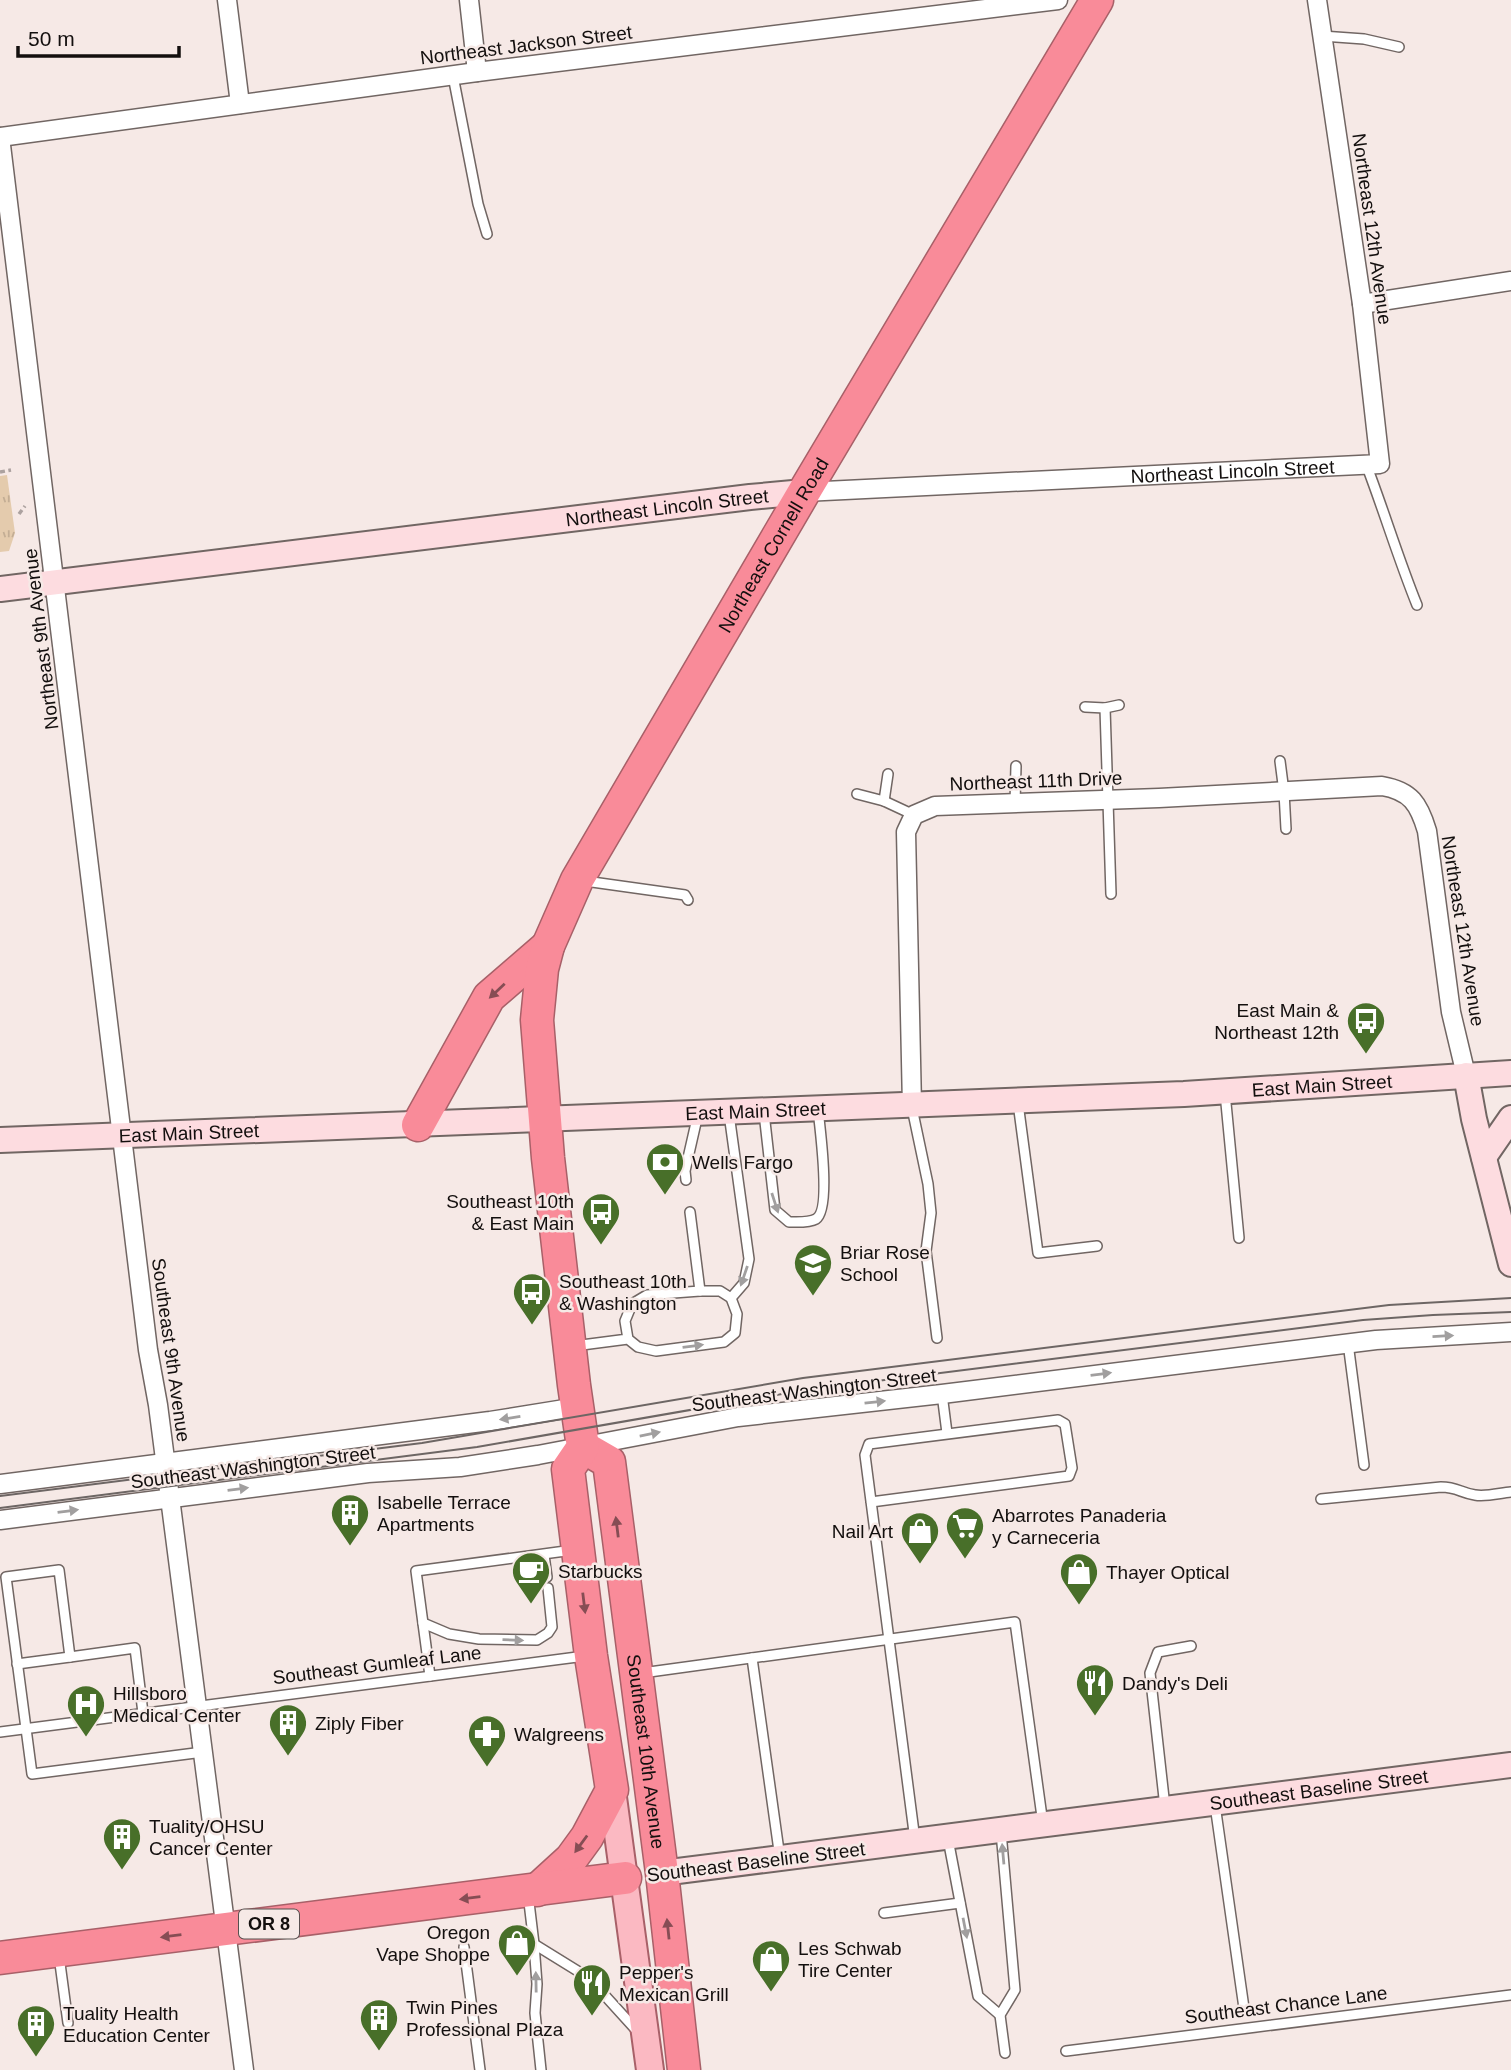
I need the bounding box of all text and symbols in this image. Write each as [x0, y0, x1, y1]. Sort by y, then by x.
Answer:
scale bar [18, 14, 178, 58]
street label: Northeast Jackson Street [419, 21, 634, 68]
text: 50 m [28, 27, 75, 50]
street label: Northeast 12th Avenue [1348, 132, 1396, 326]
street label: Northeast Cornell Road [714, 454, 832, 636]
street label: Northeast Lincoln Street [1130, 456, 1336, 487]
street label: Northeast Lincoln Street [564, 485, 770, 530]
street label: Northeast 9th Avenue [19, 547, 63, 731]
street label: Northeast 11th Drive [949, 767, 1123, 795]
street label: Northeast 12th Avenue [1438, 834, 1488, 1028]
one-way arrow [489, 983, 506, 999]
place label: East Main & Northeast 12th [1214, 1000, 1339, 1043]
bus stop icon: East Main & Northeast 12th [1345, 1000, 1387, 1055]
street label: East Main Street [1251, 1070, 1393, 1100]
street label: East Main Street [685, 1097, 827, 1124]
street label: East Main Street [118, 1119, 260, 1146]
bank icon: Wells Fargo [644, 1141, 686, 1196]
place label: Wells Fargo [692, 1152, 793, 1173]
place label: Southeast 10th & East Main [446, 1191, 574, 1234]
bus stop icon: Southeast 10th & East Main [580, 1191, 622, 1246]
one-way arrow [771, 1193, 781, 1214]
school or university icon: Briar Rose School [792, 1242, 834, 1297]
place label: Briar Rose School [840, 1242, 930, 1285]
street label: Southeast 9th Avenue [148, 1257, 194, 1443]
one-way arrow [738, 1266, 749, 1287]
bus stop icon: Southeast 10th & Washington [511, 1271, 553, 1326]
place label: Southeast 10th & Washington [559, 1271, 687, 1314]
one-way arrow [1433, 1330, 1455, 1341]
one-way arrow [682, 1341, 704, 1352]
street label: Southeast Washington Street [690, 1364, 938, 1415]
one-way arrow [1090, 1369, 1112, 1380]
one-way arrow [865, 1396, 887, 1407]
one-way arrow [499, 1413, 521, 1424]
one-way arrow [639, 1429, 661, 1440]
street label: Southeast Washington Street [129, 1441, 377, 1492]
one-way arrow [227, 1484, 249, 1495]
building icon: Isabelle Terrace Apartments [329, 1492, 371, 1547]
place label: Isabelle Terrace Apartments [377, 1492, 511, 1535]
supermarket icon: Abarrotes Panaderia y Carneceria [944, 1505, 986, 1560]
place label: Abarrotes Panaderia y Carneceria [992, 1505, 1167, 1548]
one-way arrow [57, 1506, 79, 1517]
shop icon: Nail Art [899, 1510, 941, 1565]
one-way arrow [612, 1515, 623, 1537]
place label: Nail Art [832, 1521, 894, 1542]
cafe icon: Starbucks [510, 1550, 552, 1605]
shop icon: Thayer Optical [1058, 1551, 1100, 1606]
place label: Starbucks [558, 1561, 642, 1582]
place label: Thayer Optical [1106, 1562, 1230, 1583]
one-way arrow [579, 1592, 590, 1614]
one-way arrow [502, 1634, 524, 1645]
street label: Southeast Gumleaf Lane [271, 1642, 483, 1688]
street label: Southeast 10th Avenue [623, 1653, 669, 1850]
restaurant icon: Dandy's Deli [1074, 1662, 1116, 1717]
place label: Dandy's Deli [1122, 1673, 1228, 1694]
hospital icon: Hillsboro Medical Center [65, 1683, 107, 1738]
place label: Hillsboro Medical Center [113, 1683, 241, 1726]
building icon: Ziply Fiber [267, 1702, 309, 1757]
place label: Ziply Fiber [315, 1713, 404, 1734]
pharmacy icon: Walgreens [466, 1713, 508, 1768]
place label: Walgreens [514, 1724, 604, 1745]
street label: Southeast Baseline Street [1208, 1765, 1430, 1814]
building icon: Tuality/OHSU Cancer Center [101, 1816, 143, 1871]
place label: Tuality/OHSU Cancer Center [149, 1816, 273, 1859]
one-way arrow [574, 1835, 588, 1854]
street label: Southeast Baseline Street [646, 1838, 867, 1886]
one-way arrow [997, 1842, 1008, 1864]
one-way arrow [458, 1892, 480, 1903]
road number: OR 8 [239, 1910, 299, 1938]
one-way arrow [960, 1917, 971, 1939]
one-way arrow [662, 1918, 673, 1940]
place label: Oregon Vape Shoppe [376, 1922, 490, 1965]
shop icon: Oregon Vape Shoppe [496, 1922, 538, 1977]
one-way arrow [160, 1930, 182, 1941]
shop icon: Les Schwab Tire Center [750, 1938, 792, 1993]
place label: Les Schwab Tire Center [798, 1938, 902, 1981]
restaurant icon: Pepper's Mexican Grill [571, 1962, 613, 2017]
place label: Pepper's Mexican Grill [619, 1962, 729, 2005]
one-way arrow [530, 1971, 542, 1993]
street label: Southeast Chance Lane [1184, 1982, 1388, 2028]
building icon: Twin Pines Professional Plaza [358, 1997, 400, 2052]
place label: Twin Pines Professional Plaza [406, 1997, 564, 2040]
building icon: Tuality Health Education Center [15, 2003, 57, 2058]
place label: Tuality Health Education Center [63, 2003, 210, 2046]

